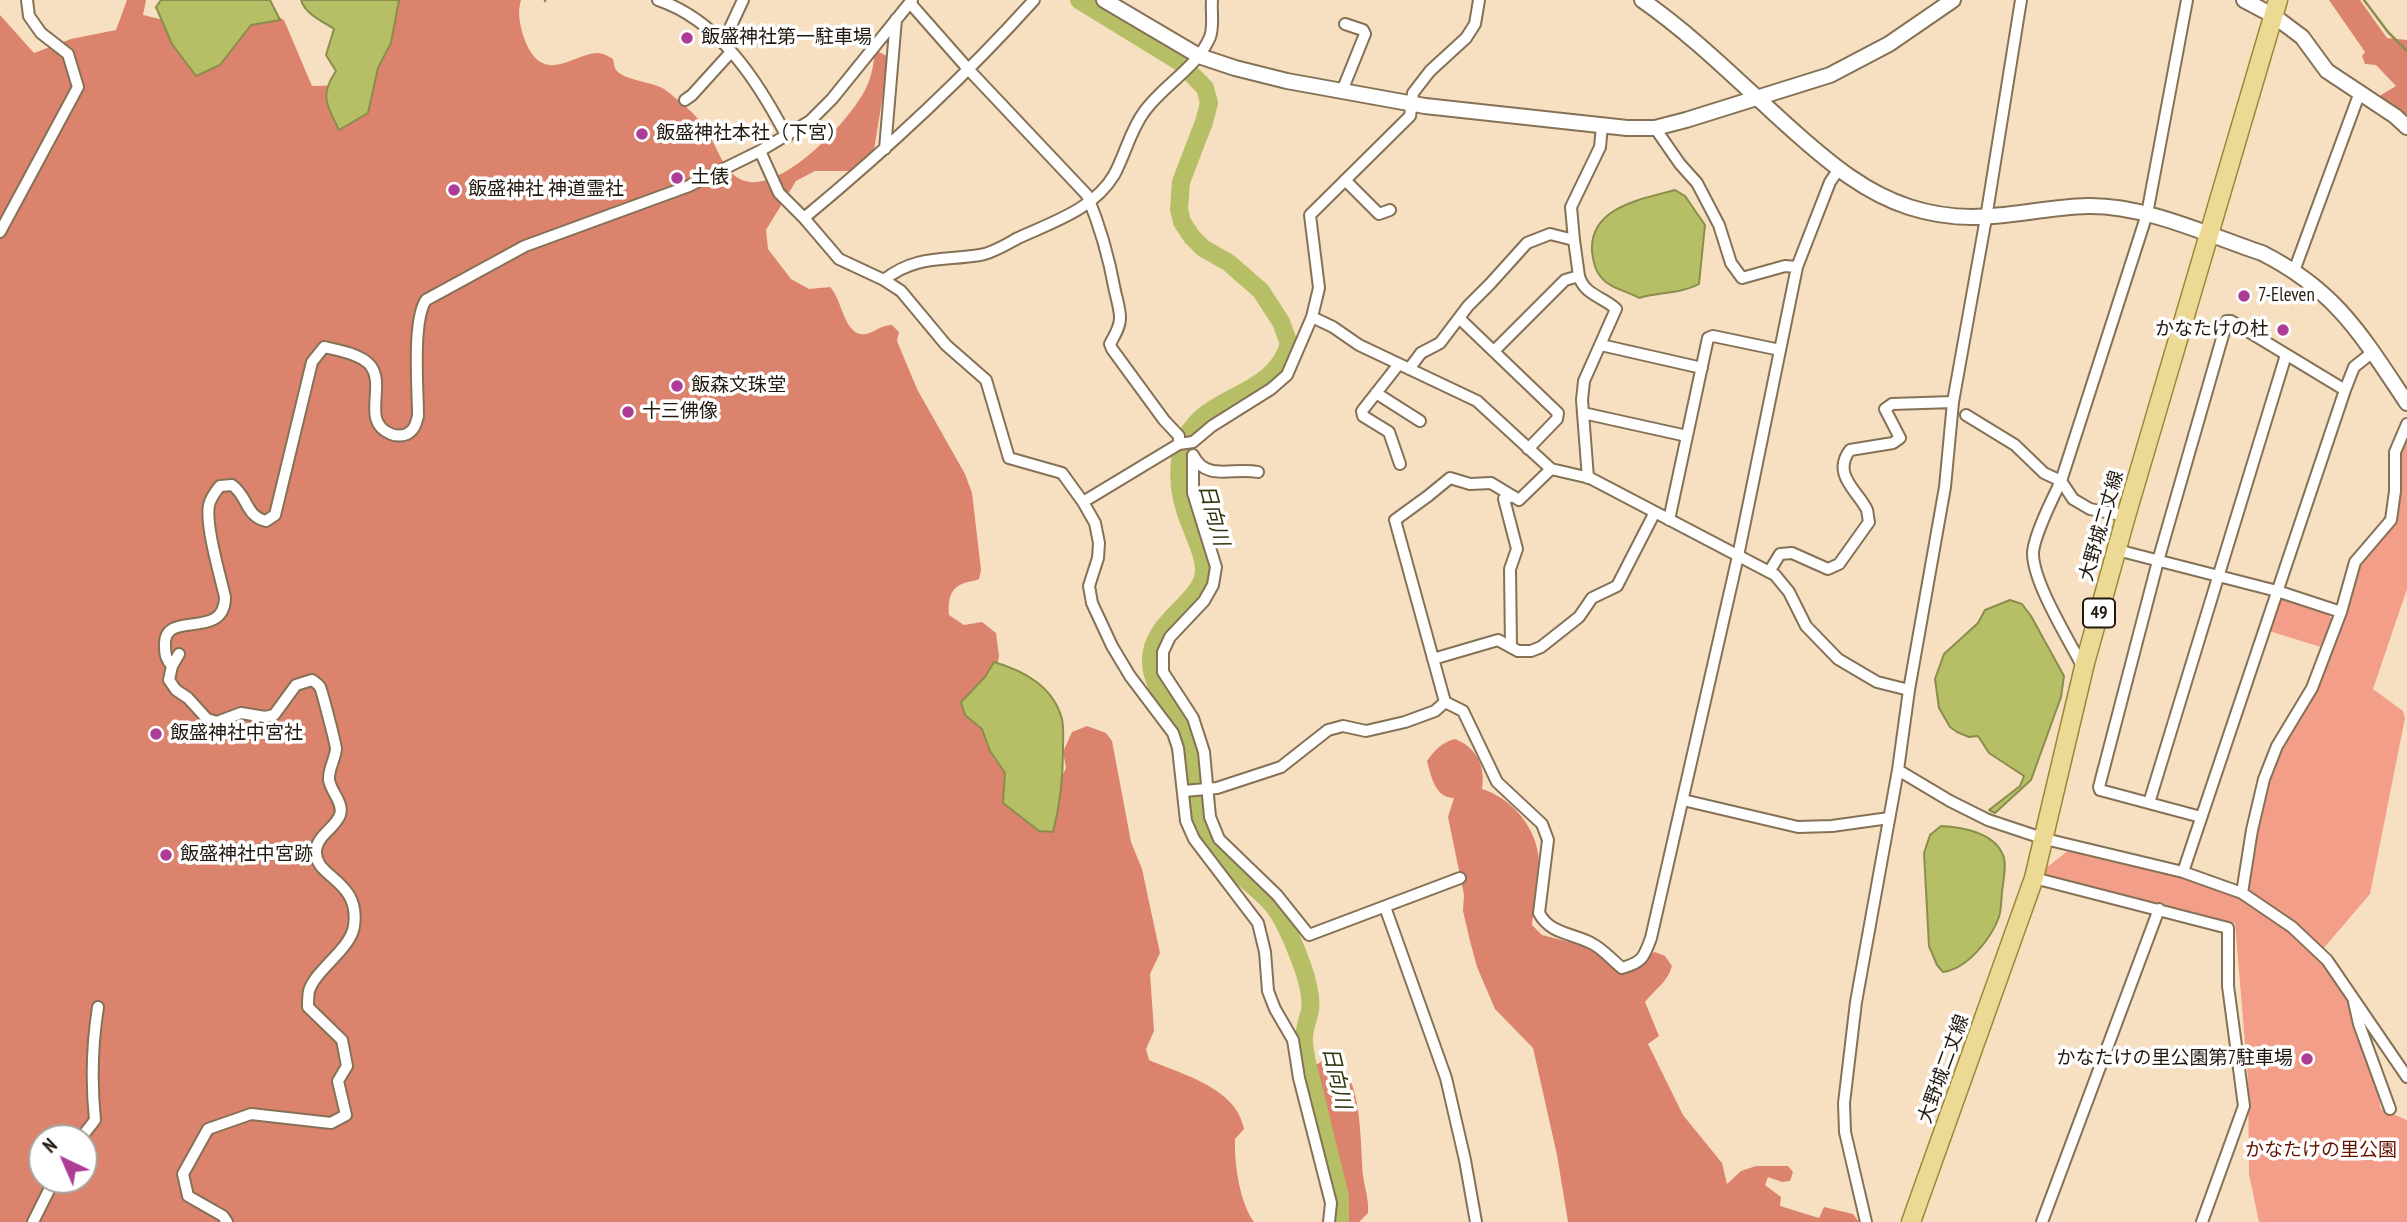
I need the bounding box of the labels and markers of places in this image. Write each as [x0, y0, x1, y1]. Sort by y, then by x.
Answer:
place label: 飯盛神社第一駐車場 [701, 27, 872, 49]
marker: 飯盛神社第一駐車場 [679, 30, 695, 46]
place label: 飯盛神社本社（下宮） [656, 123, 846, 145]
marker: 飯盛神社本社（下宮） [634, 126, 650, 142]
place label: 土俵 [691, 167, 729, 189]
marker: 土俵 [669, 170, 685, 186]
place label: 飯盛神社 神道霊社 [468, 179, 624, 201]
marker: 飯盛神社 神道霊社 [446, 182, 462, 198]
place label: 7-Eleven [2258, 285, 2315, 307]
marker: 7-Eleven [2236, 288, 2252, 304]
place label: かなたけの杜 [2155, 319, 2269, 341]
marker: かなたけの杜 [2275, 322, 2291, 338]
place label: 飯森文珠堂 [691, 375, 786, 397]
marker: 飯森文珠堂 [669, 378, 685, 394]
place label: 十三佛像 [642, 401, 718, 423]
marker: 十三佛像 [620, 404, 636, 420]
place label: 飯盛神社中宮社 [170, 723, 303, 745]
marker: 飯盛神社中宮社 [148, 726, 164, 742]
place label: 飯盛神社中宮跡 [180, 844, 313, 866]
marker: 飯盛神社中宮跡 [158, 847, 174, 863]
place label: かなたけの里公園第7駐車場 [2056, 1048, 2293, 1070]
marker: かなたけの里公園第7駐車場 [2299, 1051, 2315, 1067]

